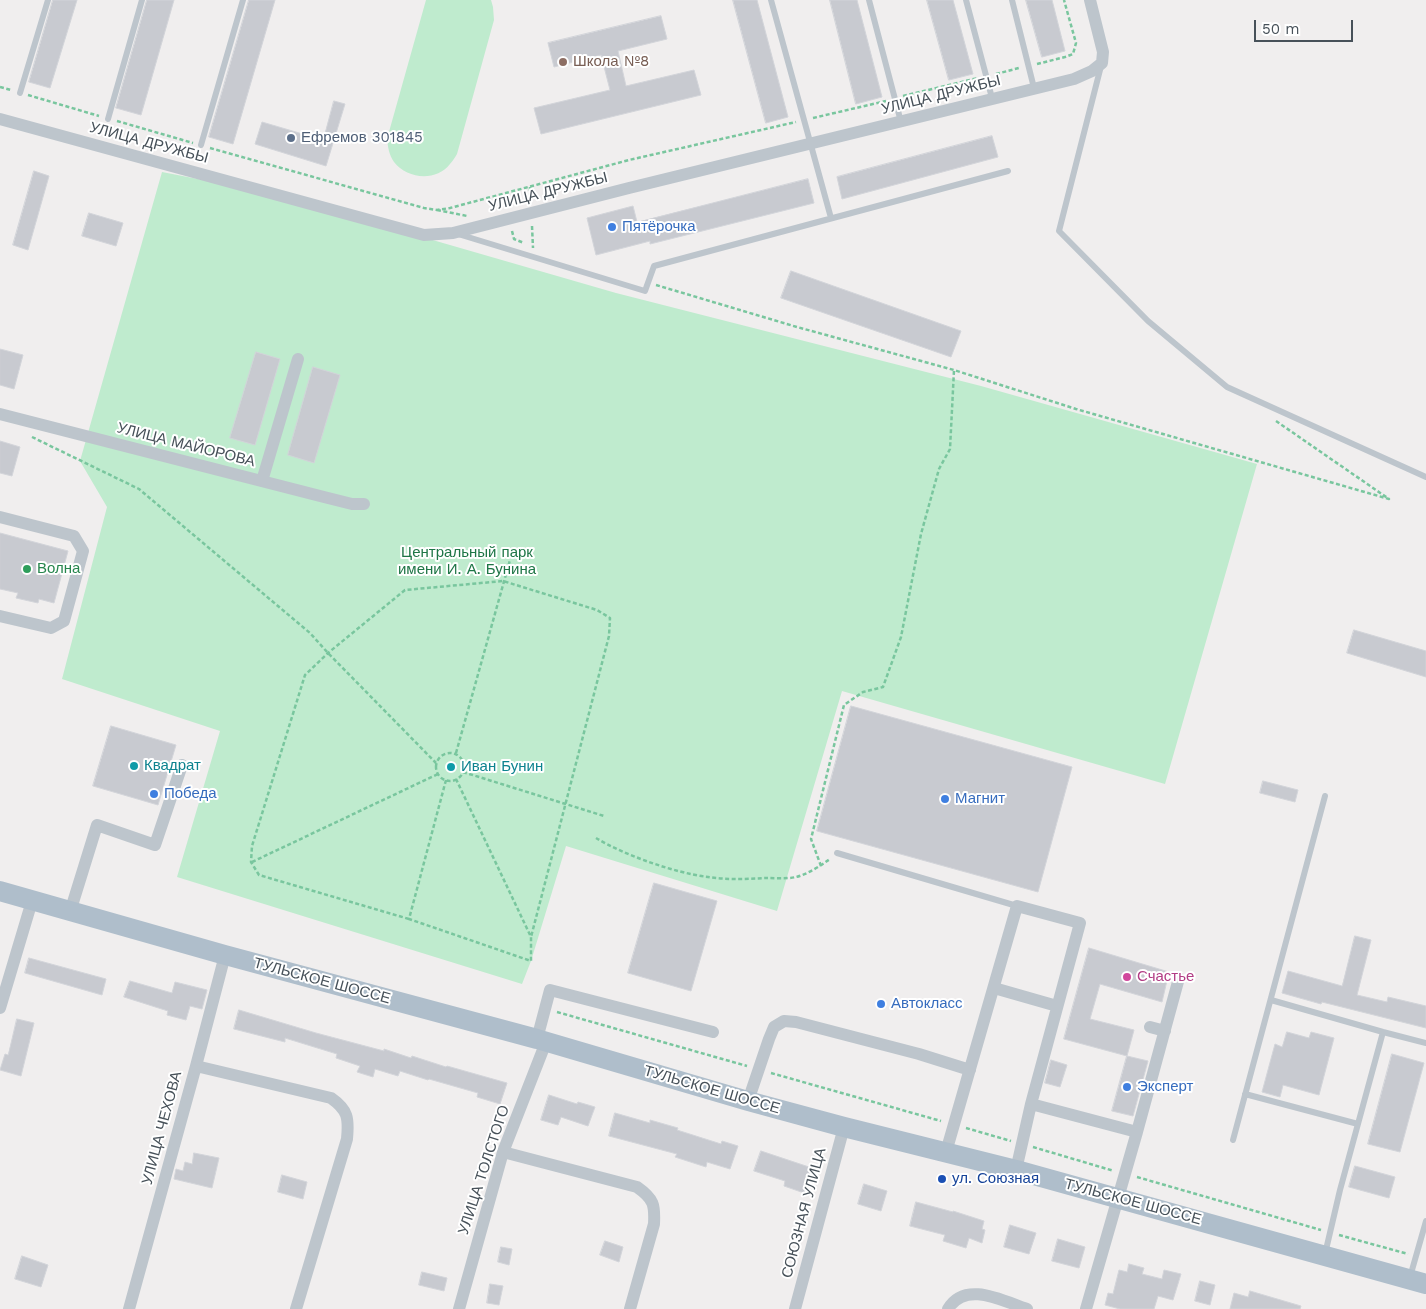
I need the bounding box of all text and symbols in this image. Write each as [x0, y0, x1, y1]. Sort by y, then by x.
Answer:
scale bar [1256, 10, 1355, 42]
text: 50 m [1262, 20, 1299, 38]
place label: Школа №8 [573, 53, 649, 71]
marker: Школа №8 [557, 56, 569, 68]
street label: УЛИЦА ДРУЖБЫ [880, 71, 1002, 119]
street label: УЛИЦА ДРУЖБЫ [88, 118, 210, 168]
place label: Ефремов 301845 [301, 129, 423, 147]
marker: Ефремов 301845 [285, 132, 297, 144]
street label: УЛИЦА ДРУЖБЫ [487, 168, 609, 216]
place label: Пятёрочка [622, 218, 696, 236]
marker: Пятёрочка [606, 221, 618, 233]
street label: УЛИЦА МАЙОРОВА [115, 419, 257, 471]
park label: Центральный парк имени И. А. Бунина [398, 544, 536, 579]
place label: Волна [37, 560, 80, 578]
marker: Волна [21, 563, 33, 575]
place label: Квадрат [144, 757, 201, 775]
place label: Иван Бунин [461, 758, 543, 776]
marker: Квадрат [128, 760, 140, 772]
marker: Иван Бунин [445, 761, 457, 773]
place label: Победа [164, 785, 217, 803]
marker: Победа [148, 788, 160, 800]
place label: Магнит [955, 790, 1005, 808]
marker: Магнит [939, 793, 951, 805]
street label: ТУЛЬСКОЕ ШОССЕ [252, 954, 392, 1008]
place label: Счастье [1137, 968, 1194, 986]
marker: Счастье [1121, 971, 1133, 983]
place label: Автокласс [891, 995, 963, 1013]
marker: Автокласс [875, 998, 887, 1010]
street label: ТУЛЬСКОЕ ШОССЕ [642, 1062, 782, 1118]
street label: УЛИЦА ЧЕХОВА [138, 1069, 186, 1187]
place label: Эксперт [1137, 1078, 1193, 1096]
marker: Эксперт [1121, 1081, 1133, 1093]
street label: УЛИЦА ТОЛСТОГО [455, 1103, 513, 1237]
street label: СОЮЗНАЯ УЛИЦА [778, 1146, 830, 1280]
place label: ул. Союзная [952, 1170, 1039, 1188]
marker: ул. Союзная [936, 1173, 948, 1185]
street label: ТУЛЬСКОЕ ШОССЕ [1063, 1175, 1203, 1229]

